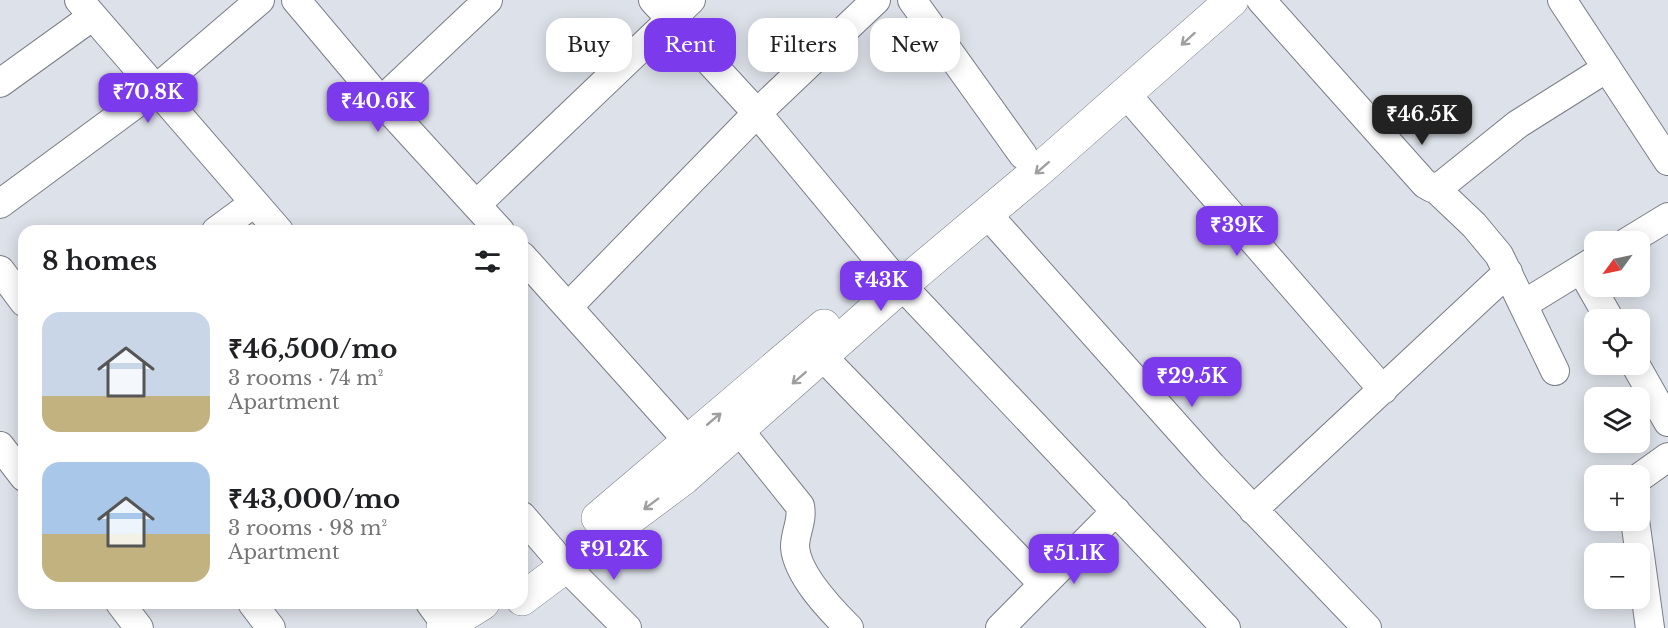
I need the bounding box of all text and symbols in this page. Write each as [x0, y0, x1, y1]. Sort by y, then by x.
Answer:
chip: Buy [546, 18, 632, 72]
chip: Rent [644, 18, 736, 72]
chip: Filters [748, 18, 858, 72]
chip: New [870, 18, 960, 72]
one-way arrow [1181, 32, 1196, 46]
pin: ₹70.8K [99, 73, 197, 124]
text: ₹70.8K [113, 80, 183, 104]
pin: ₹40.6K [329, 82, 427, 133]
text: ₹40.6K [341, 89, 415, 113]
pin: ₹46.5K [1373, 95, 1471, 146]
text: ₹46.5K [1386, 102, 1458, 126]
one-way arrow [1035, 161, 1050, 175]
pin: ₹39K [1201, 206, 1273, 257]
text: ₹39K [1210, 213, 1264, 237]
north arrow [1584, 231, 1650, 297]
map controls [1584, 231, 1650, 609]
text: 8 homes [42, 245, 157, 277]
icon: filters [471, 245, 504, 278]
pin: ₹43K [845, 261, 917, 312]
text: ₹43K [854, 268, 908, 292]
button: locate [1584, 309, 1650, 375]
text: ₹46,500/mo [228, 333, 398, 365]
icon: home [90, 336, 162, 408]
pin: ₹29.5K [1143, 357, 1241, 408]
text: ₹29.5K [1157, 364, 1227, 388]
text: 3 rooms · 74 m² [228, 366, 384, 390]
one-way arrow [792, 371, 807, 385]
button: layers [1584, 387, 1650, 453]
text: Apartment [228, 390, 339, 414]
one-way arrow [706, 412, 721, 426]
button: + [1584, 465, 1650, 531]
text: ₹43,000/mo [228, 483, 400, 515]
icon: home [90, 486, 162, 558]
one-way arrow [643, 498, 659, 510]
text: 3 rooms · 98 m² [228, 516, 387, 540]
pin: ₹91.2K [565, 530, 663, 581]
pin: ₹51.1K [1025, 534, 1123, 585]
text: ₹91.2K [580, 537, 648, 561]
text: Apartment [228, 540, 339, 564]
text: ₹51.1K [1043, 541, 1105, 565]
button: − [1584, 543, 1650, 609]

